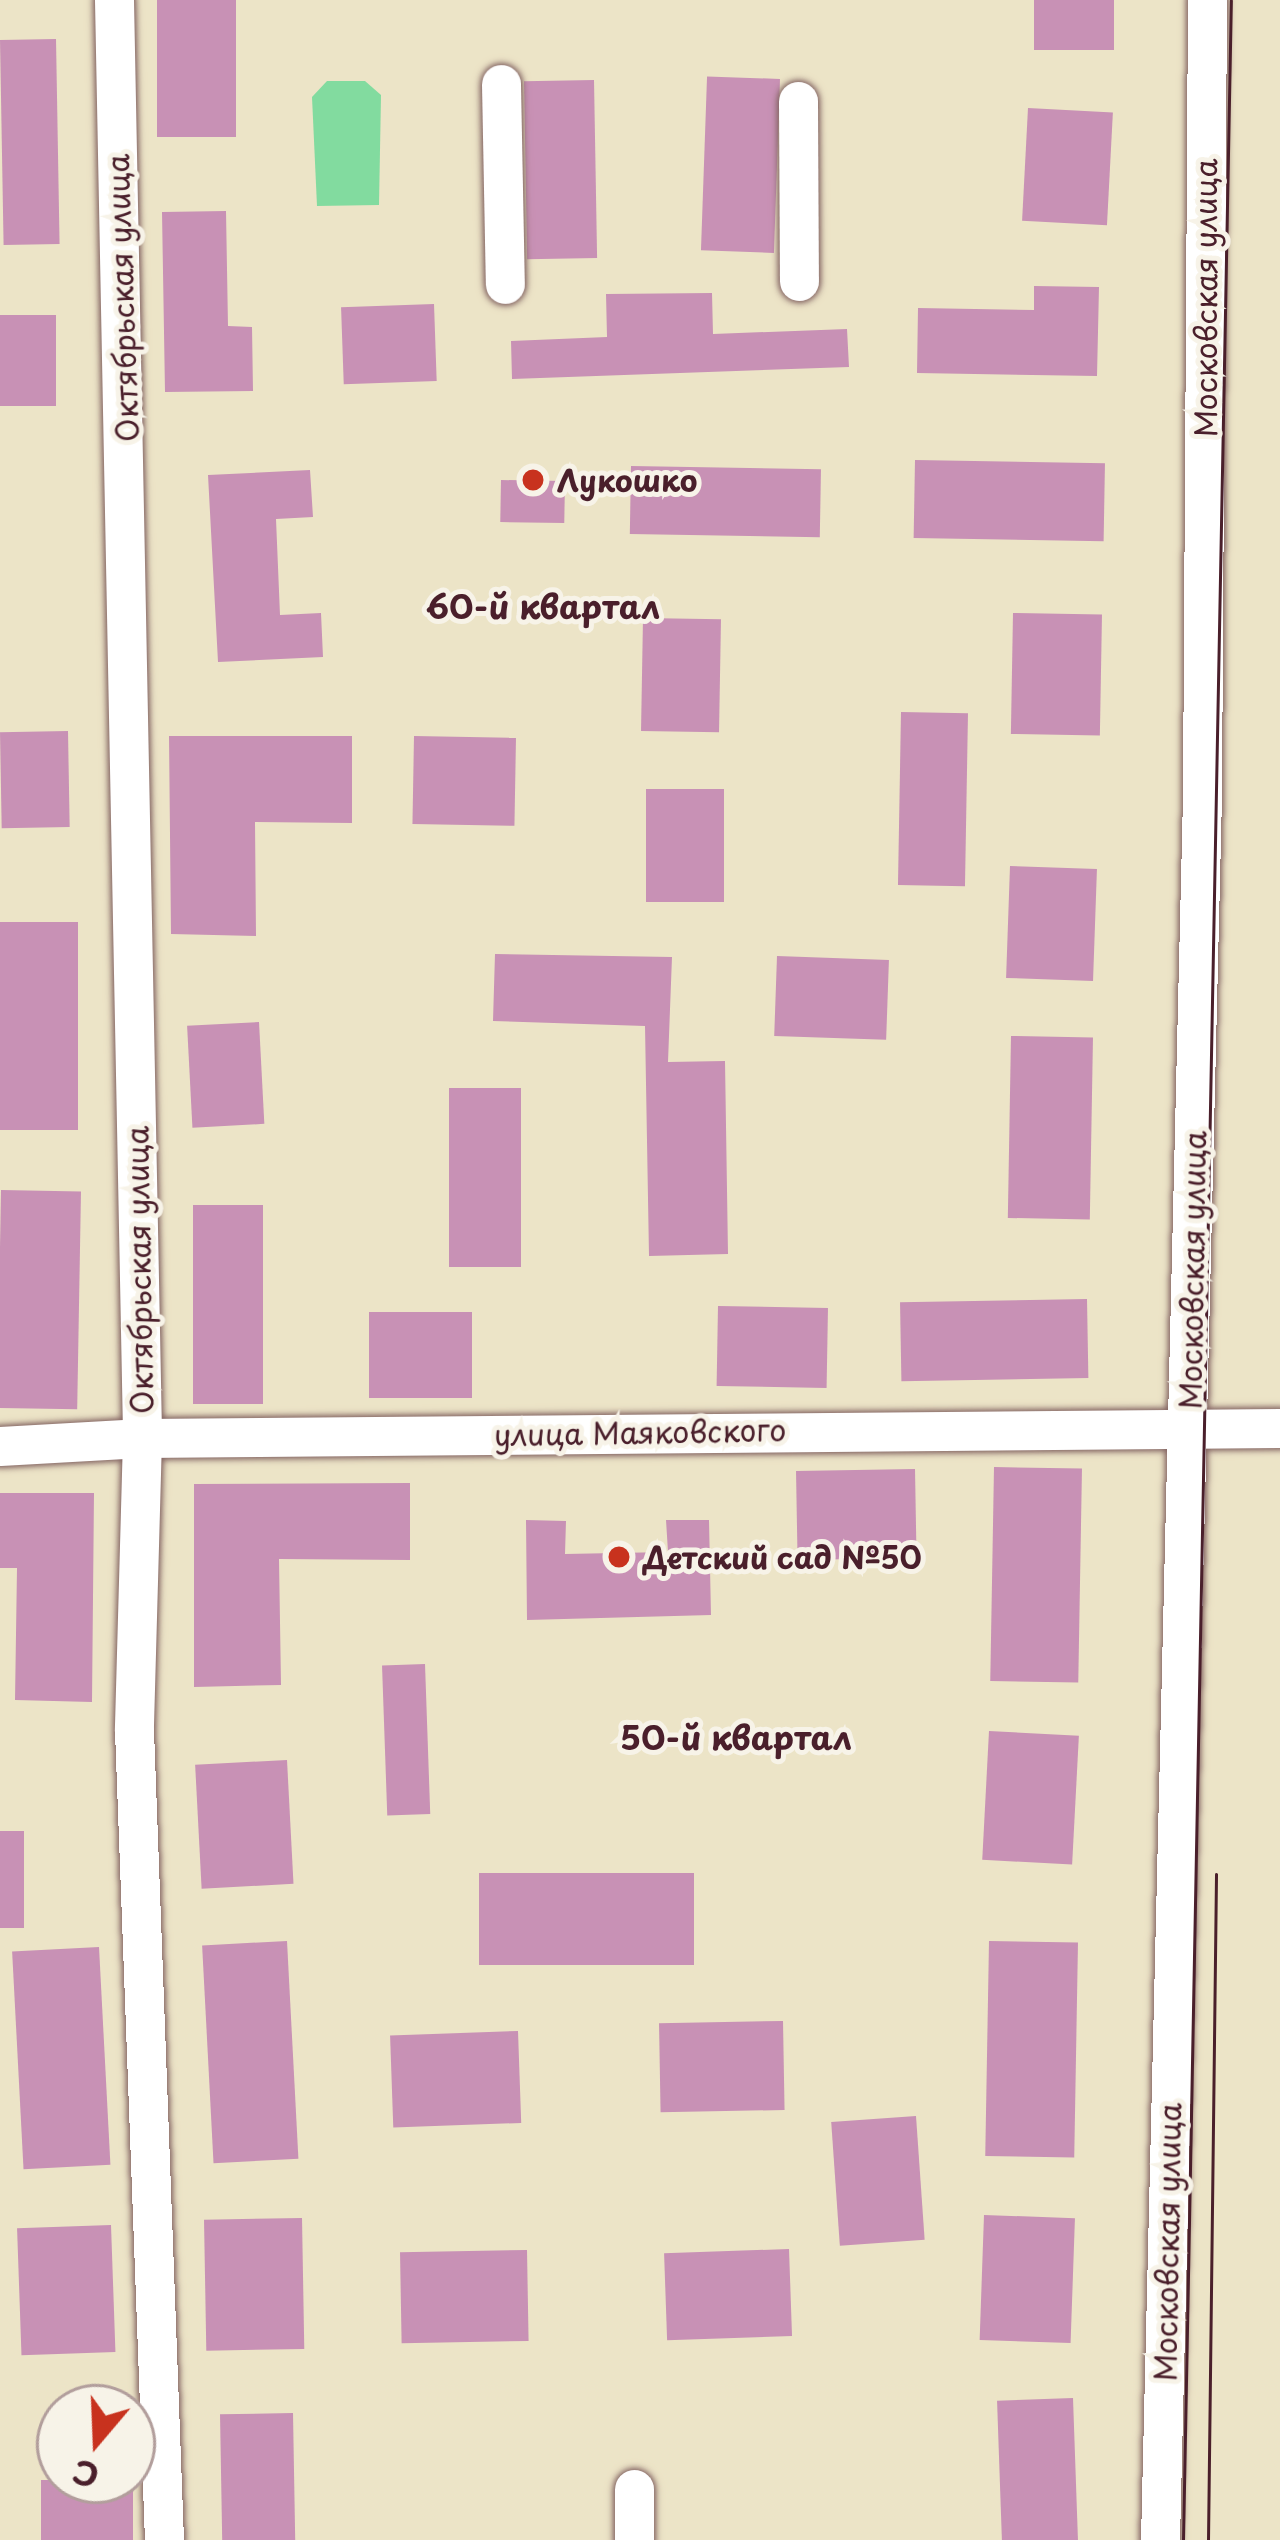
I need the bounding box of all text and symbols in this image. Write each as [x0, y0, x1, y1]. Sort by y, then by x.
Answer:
street label: Октябрьская улица [99, 152, 145, 444]
street label: Московская улица [1187, 158, 1223, 438]
place label: Лукошко [557, 462, 697, 498]
marker: Лукошко [520, 467, 546, 493]
district label: 60-й квартал [425, 586, 661, 626]
street label: Октябрьская улица [118, 1124, 160, 1416]
street label: Московская улица [1172, 1130, 1212, 1410]
street label: улица Маяковского [493, 1411, 787, 1453]
place label: Детский сад №50 [643, 1539, 923, 1575]
marker: Детский сад №50 [606, 1544, 632, 1570]
district label: 50-й квартал [619, 1717, 853, 1757]
street label: Московская улица [1147, 2102, 1187, 2382]
north arrow [36, 2384, 156, 2504]
text: С [65, 2448, 105, 2503]

